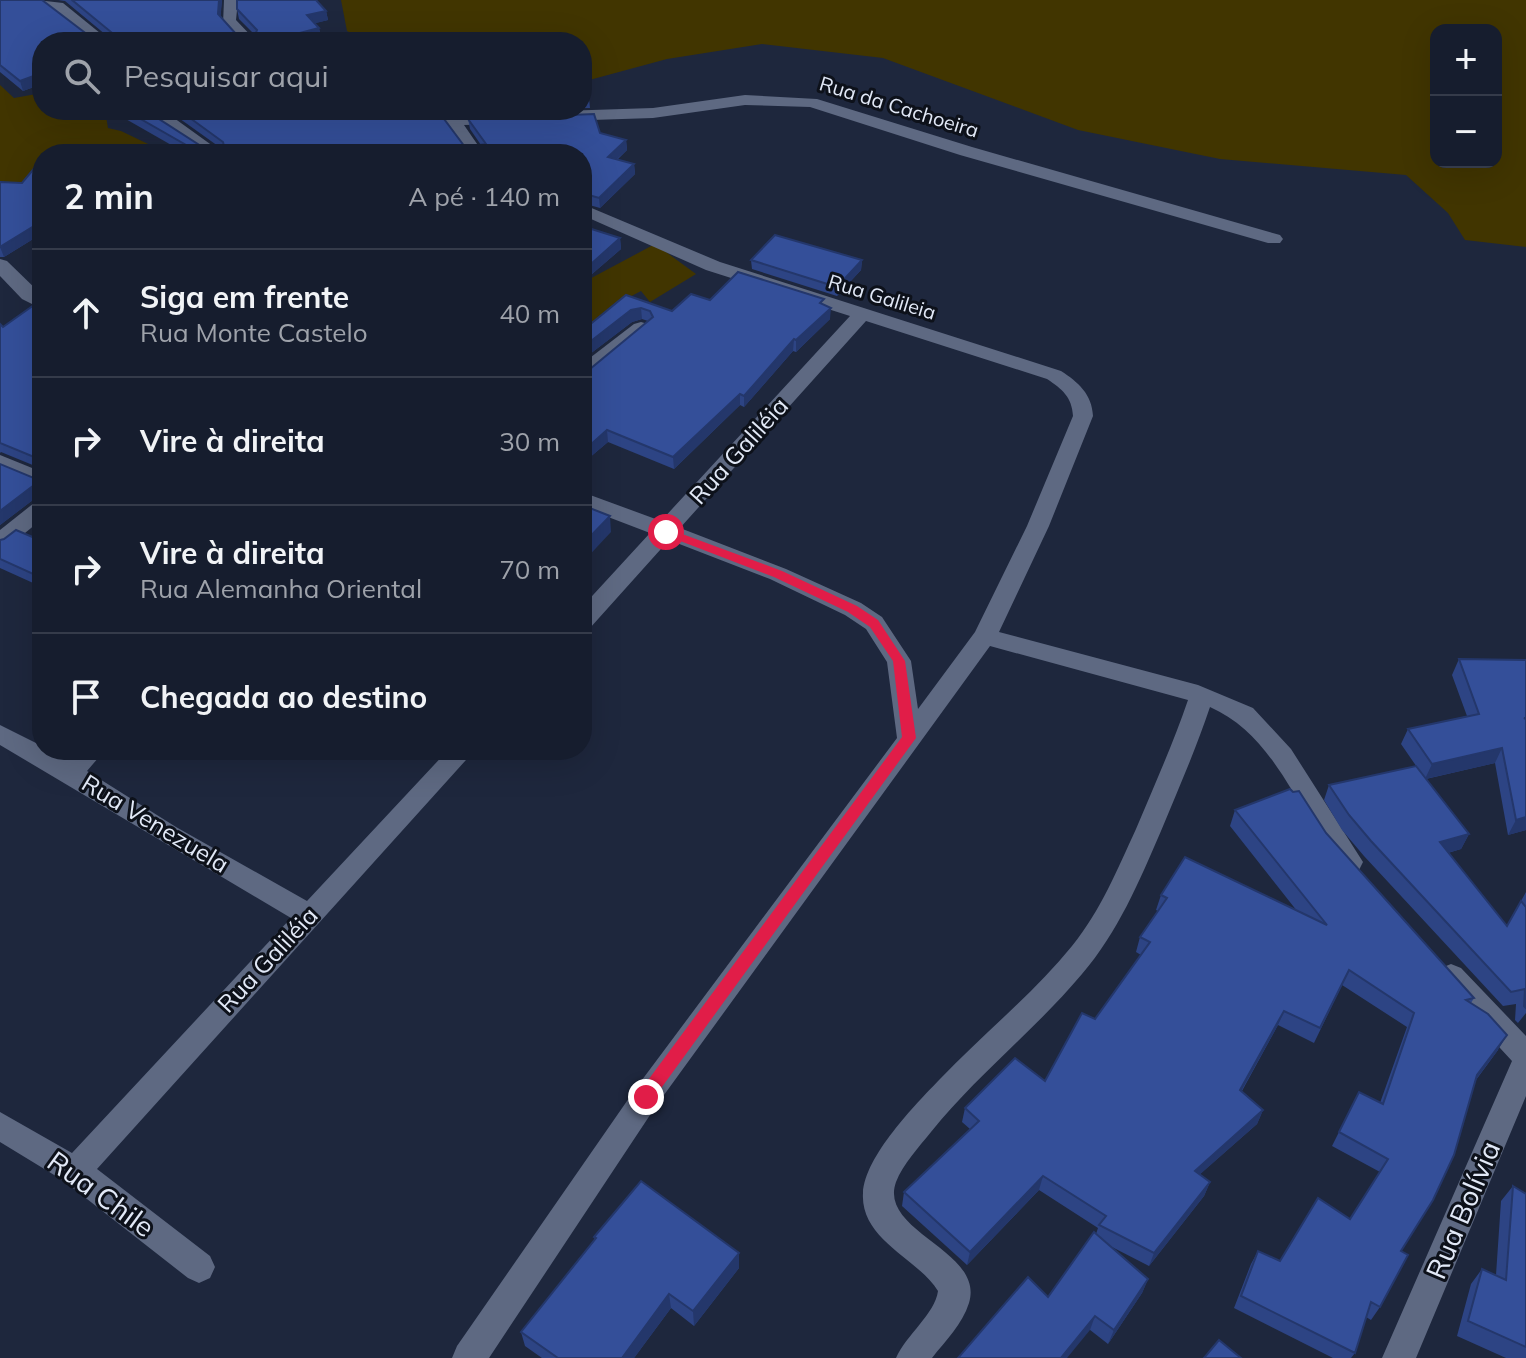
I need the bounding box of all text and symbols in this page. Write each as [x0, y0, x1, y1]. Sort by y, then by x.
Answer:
map controls [1430, 24, 1502, 168]
button: + [1430, 24, 1502, 96]
search box [32, 32, 592, 120]
icon: search [60, 54, 104, 98]
text: Pesquisar aqui [124, 57, 329, 95]
street label: Rua da Cachoeira [817, 70, 982, 143]
button: − [1430, 96, 1502, 168]
text: 2 min [64, 175, 154, 218]
text: A pé · 140 m [408, 180, 560, 213]
street label: Rua Galileia [825, 268, 939, 325]
text: Siga em frente [140, 278, 349, 316]
icon: ahead [64, 291, 108, 335]
text: 40 m [499, 297, 560, 330]
text: Rua Monte Castelo [140, 316, 368, 349]
street label: Rua Galiléia [682, 391, 794, 510]
icon: right [64, 419, 108, 463]
text: Vire à direita [140, 422, 325, 460]
text: 30 m [499, 425, 560, 458]
route start [648, 514, 684, 550]
text: Vire à direita [140, 534, 325, 572]
icon: right [64, 547, 108, 591]
text: 70 m [499, 553, 560, 586]
text: Rua Alemanha Oriental [140, 572, 422, 605]
icon: arrive [64, 675, 108, 719]
text: Chegada ao destino [140, 678, 427, 716]
street label: Rua Venezuela [77, 768, 234, 879]
street label: Rua Galiléia [211, 900, 324, 1018]
route end [628, 1079, 664, 1115]
street label: Rua Bolívia [1418, 1136, 1507, 1284]
street label: Rua Chile [41, 1143, 162, 1244]

